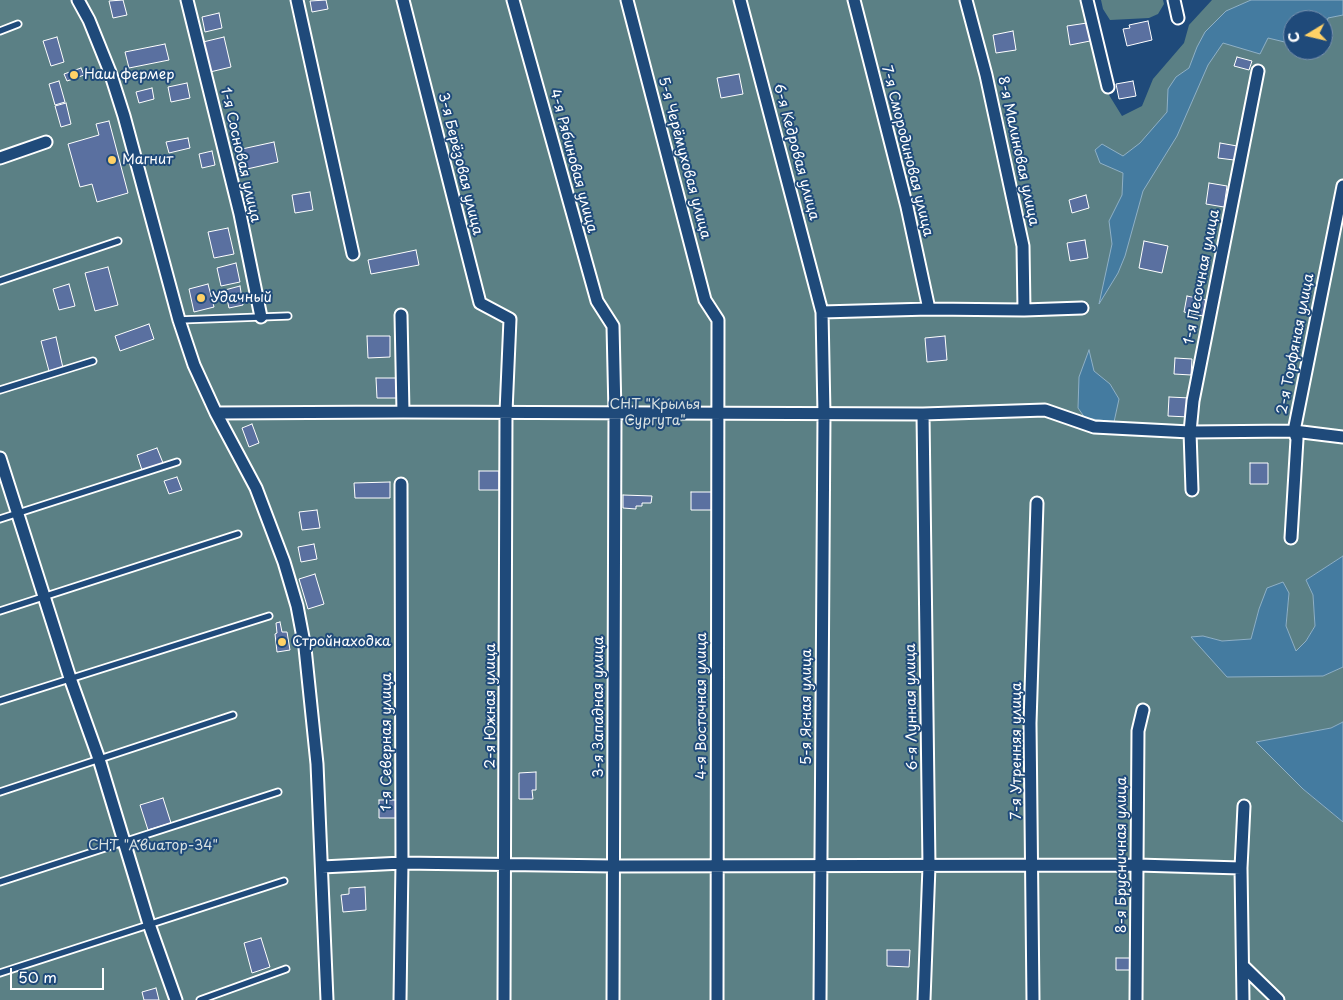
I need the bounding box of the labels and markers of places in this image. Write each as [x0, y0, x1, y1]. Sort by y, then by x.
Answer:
place label: Наш фермер [84, 67, 174, 83]
marker: Наш фермер [68, 69, 80, 81]
place label: Магнит [122, 152, 173, 168]
marker: Магнит [106, 154, 118, 166]
place label: Удачный [211, 290, 272, 306]
marker: Удачный [195, 292, 207, 304]
place label: Стройнаходка [292, 634, 391, 650]
marker: Стройнаходка [276, 636, 288, 648]

